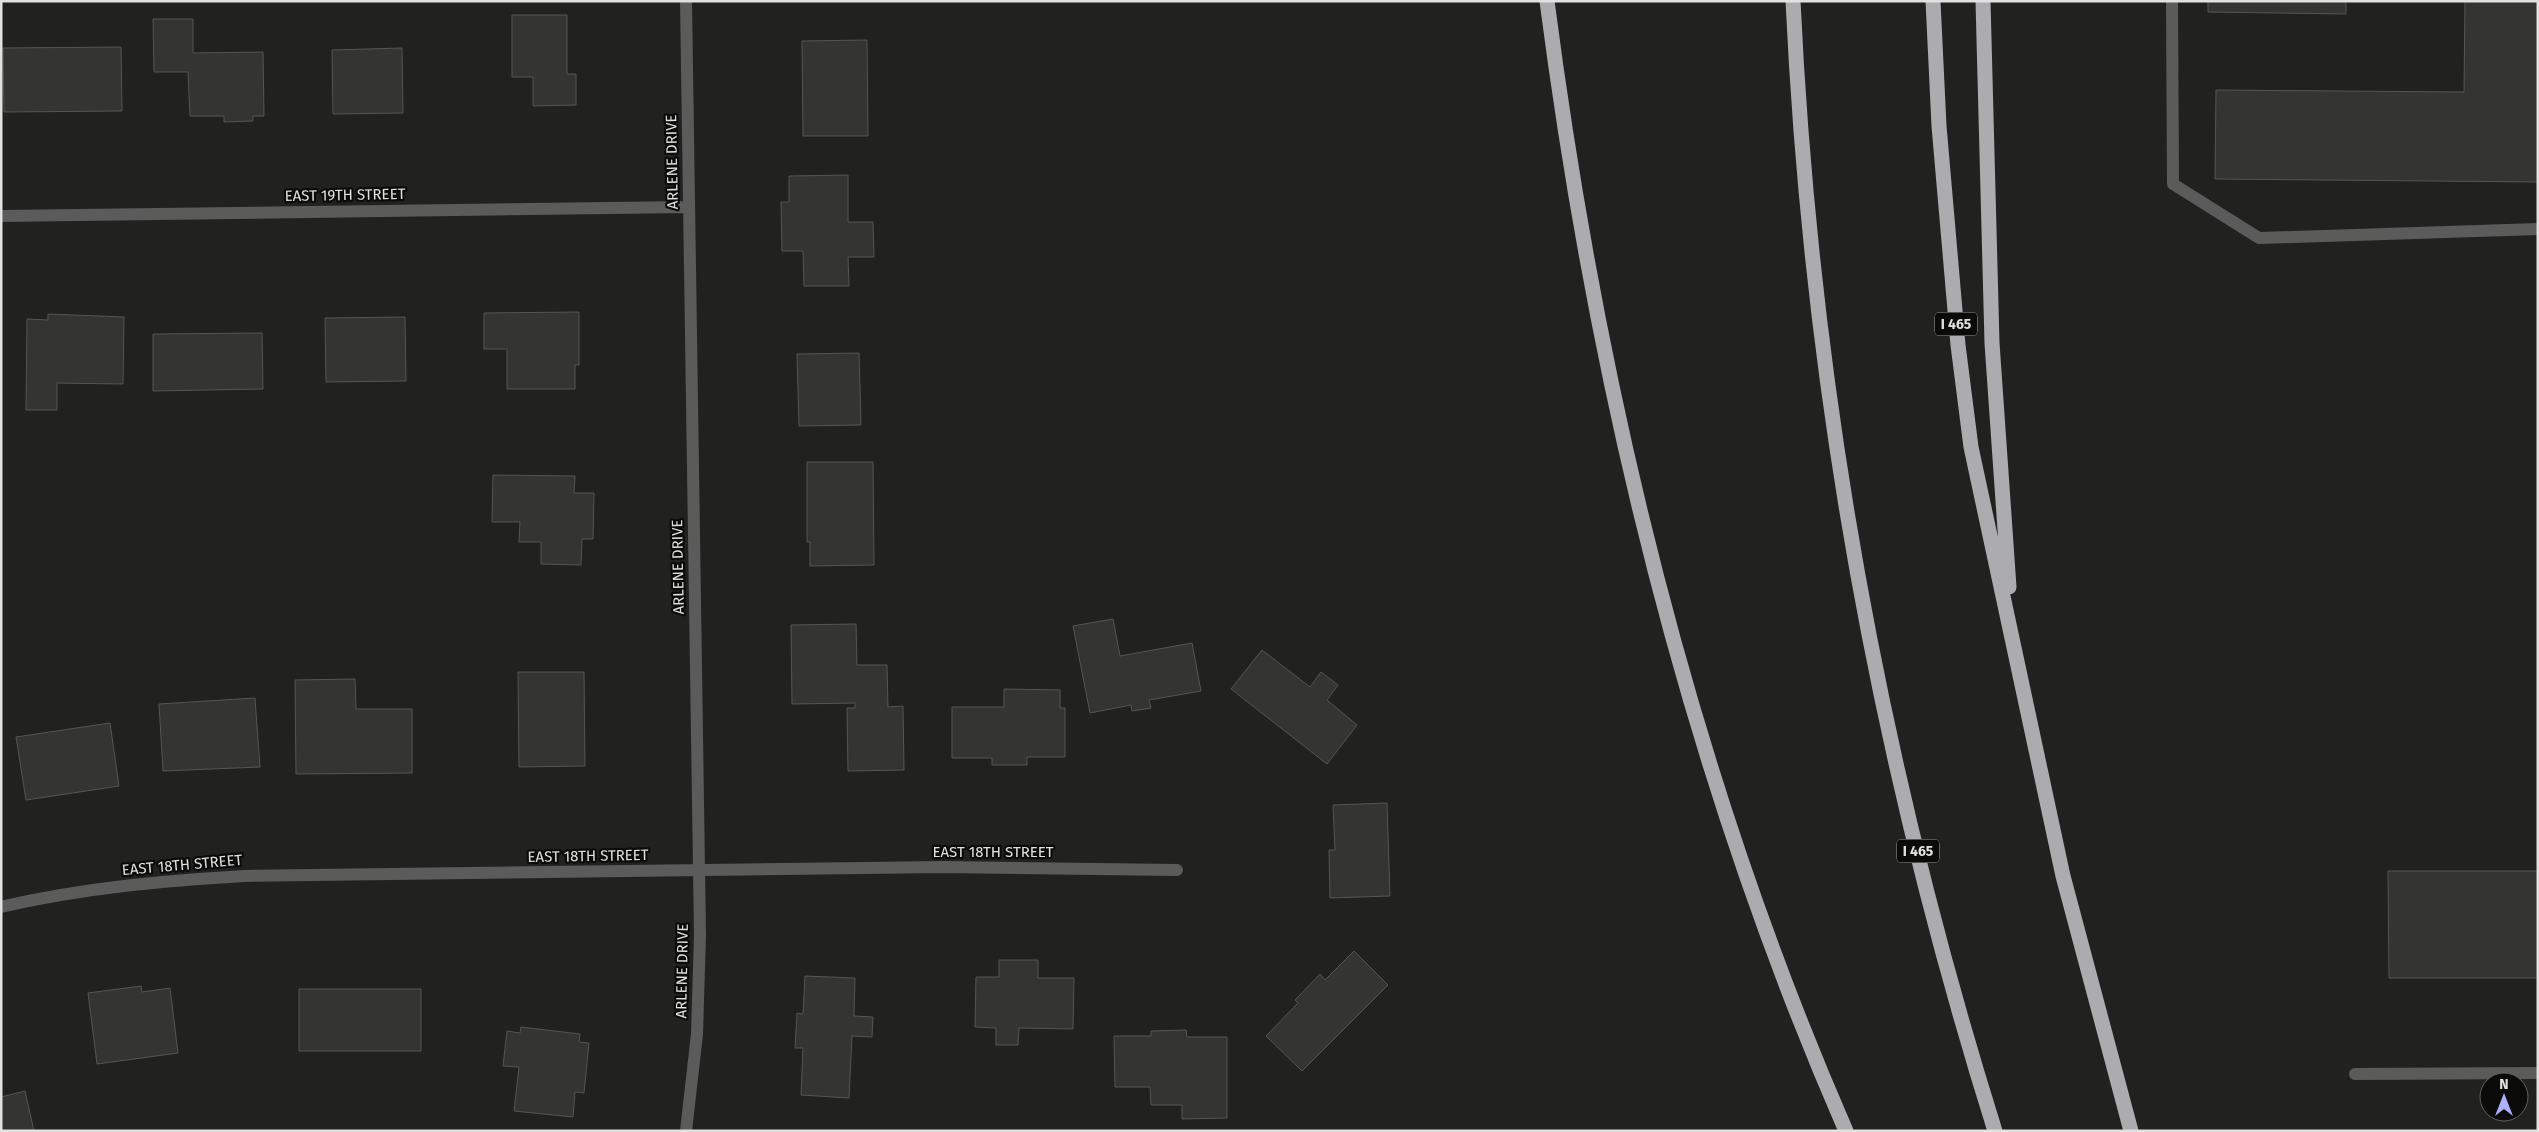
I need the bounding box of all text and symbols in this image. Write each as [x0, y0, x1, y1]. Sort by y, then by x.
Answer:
street label: ARLENE DRIVE [662, 114, 682, 210]
street label: EAST 19TH STREET [285, 185, 406, 205]
road number: I 465 [1935, 312, 1977, 336]
street label: ARLENE DRIVE [668, 519, 688, 615]
road number: I 465 [1897, 839, 1939, 862]
street label: EAST 18TH STREET [932, 843, 1054, 861]
street label: EAST 18TH STREET [527, 846, 649, 866]
street label: EAST 18TH STREET [121, 851, 243, 879]
street label: ARLENE DRIVE [672, 923, 692, 1019]
north arrow [2479, 1072, 2529, 1122]
text: N [2499, 1076, 2509, 1093]

